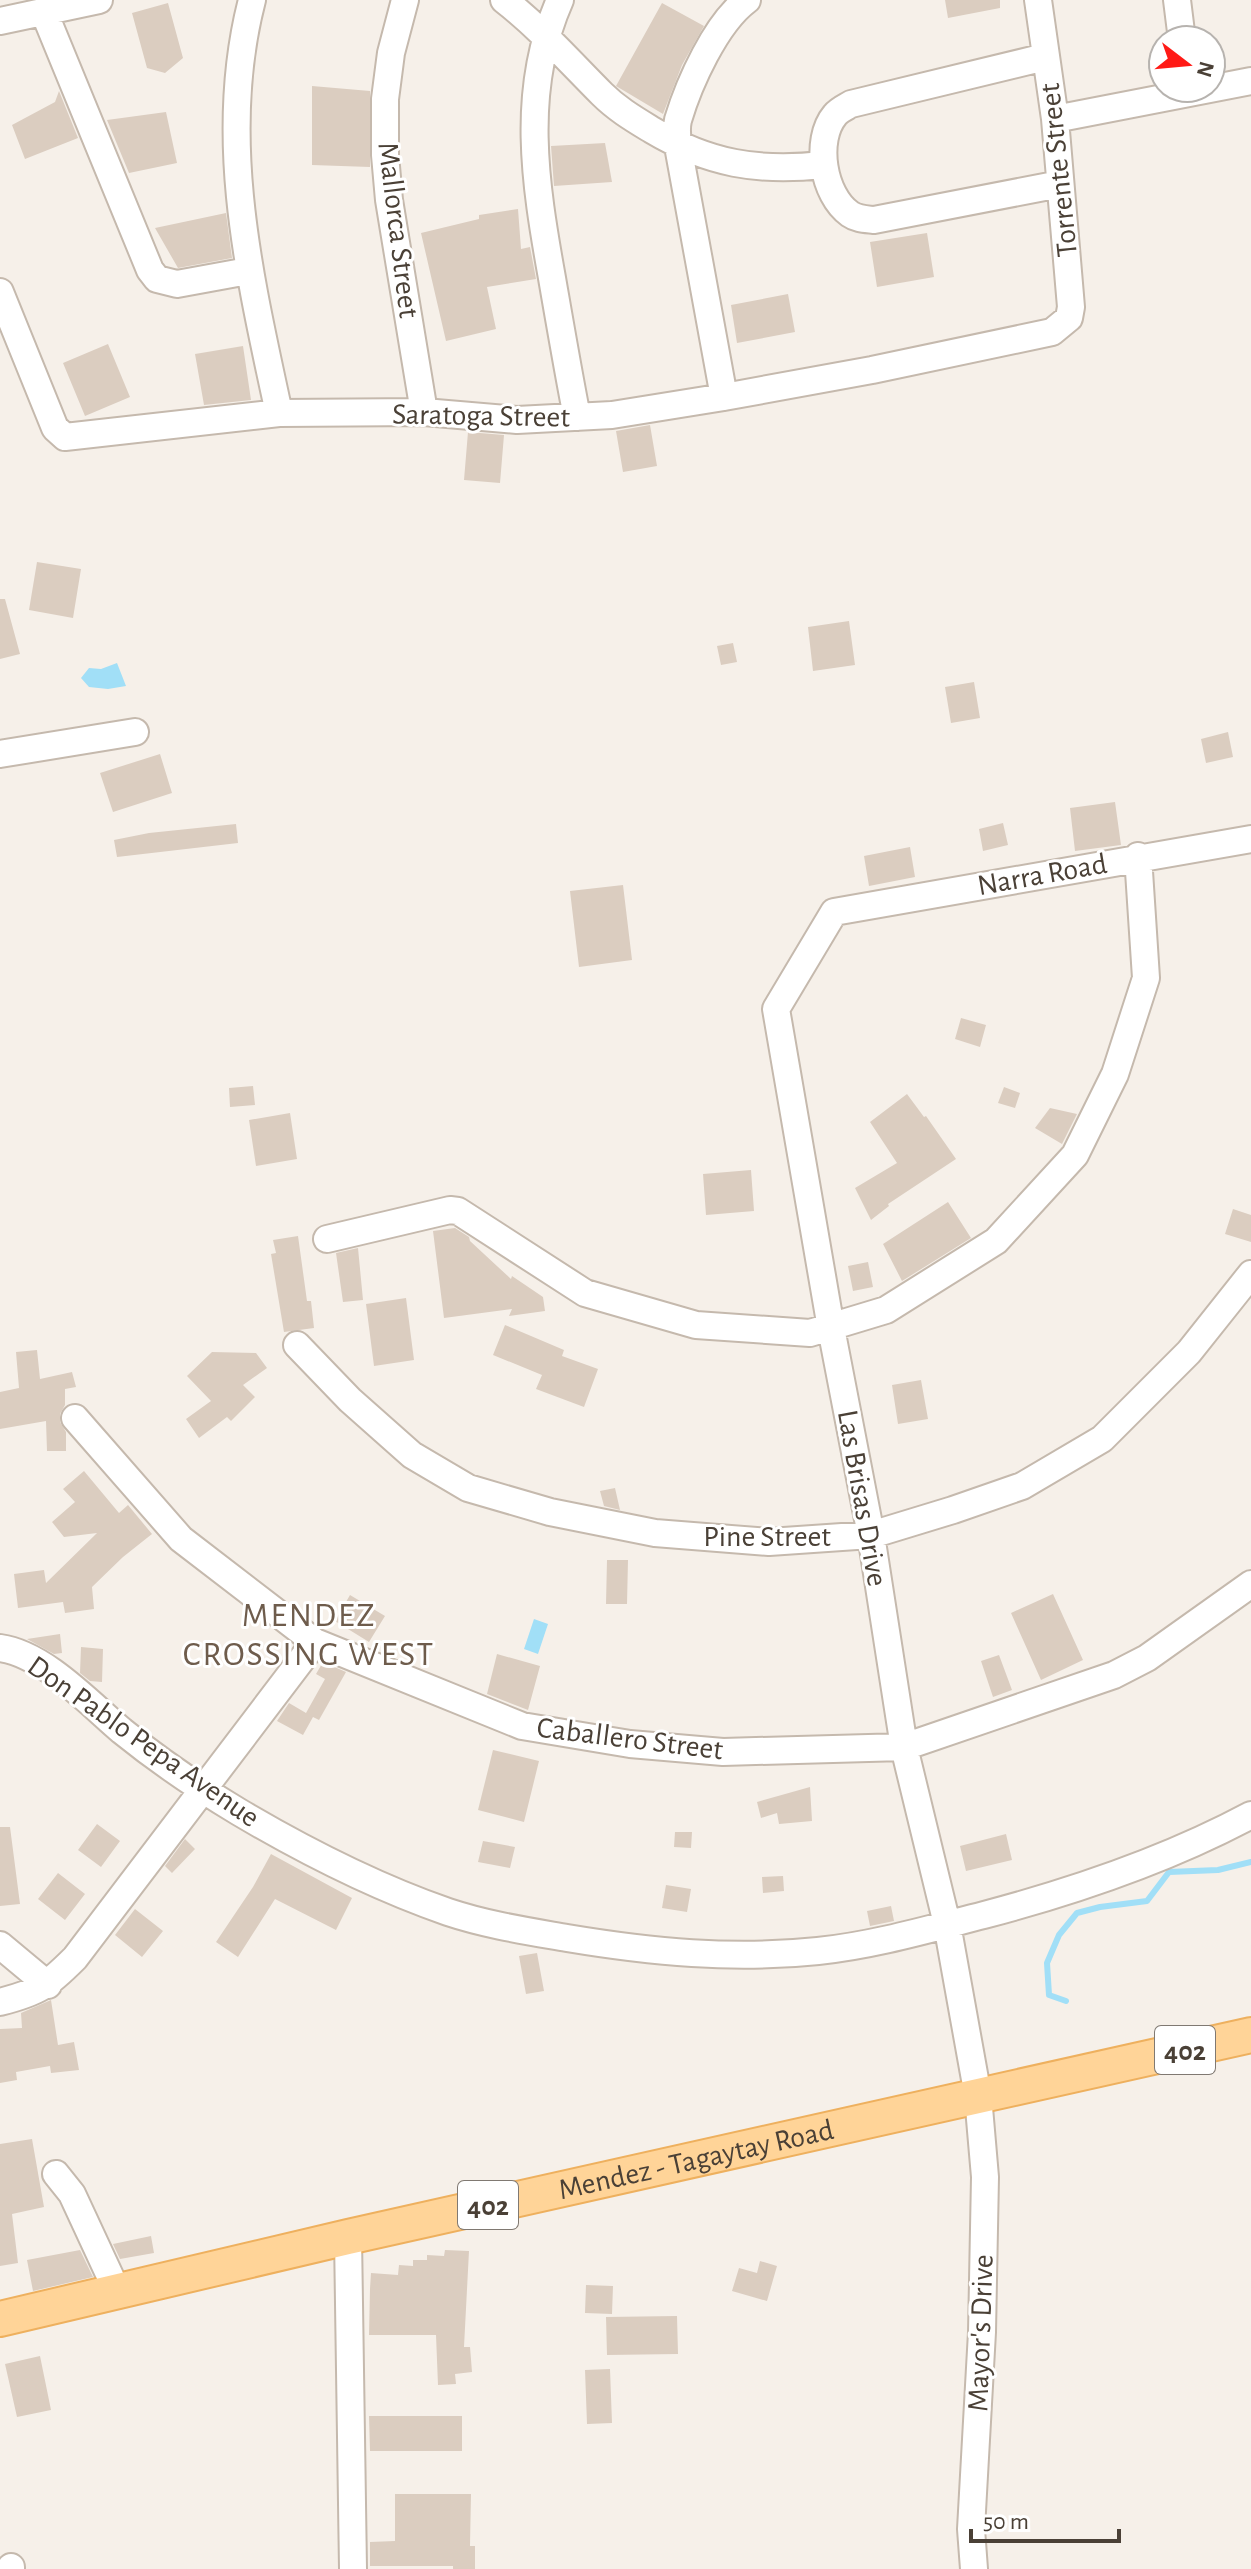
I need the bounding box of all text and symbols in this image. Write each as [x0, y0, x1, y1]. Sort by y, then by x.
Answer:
north arrow [1147, 24, 1227, 104]
text: N [1193, 59, 1218, 80]
street label: Torrente Street [1035, 81, 1083, 258]
street label: Mallorca Street [372, 141, 424, 320]
street label: Saratoga Street [392, 399, 571, 433]
street label: Narra Road [975, 849, 1109, 901]
street label: Las Brisas Drive [832, 1408, 892, 1589]
street label: Pine Street [703, 1522, 831, 1552]
district label: MENDEZ CROSSING WEST [183, 1599, 435, 1672]
street label: Don Pablo Pepa Avenue [22, 1651, 265, 1833]
street label: Caballero Street [535, 1713, 725, 1765]
road number: 402 [1155, 2026, 1215, 2074]
street label: Mendez - Tagaytay Road [556, 2115, 836, 2205]
road number: 402 [458, 2181, 518, 2229]
street label: Mayor's Drive [963, 2254, 999, 2412]
scale bar [971, 2493, 1119, 2543]
text: 50 m [983, 2510, 1029, 2534]

